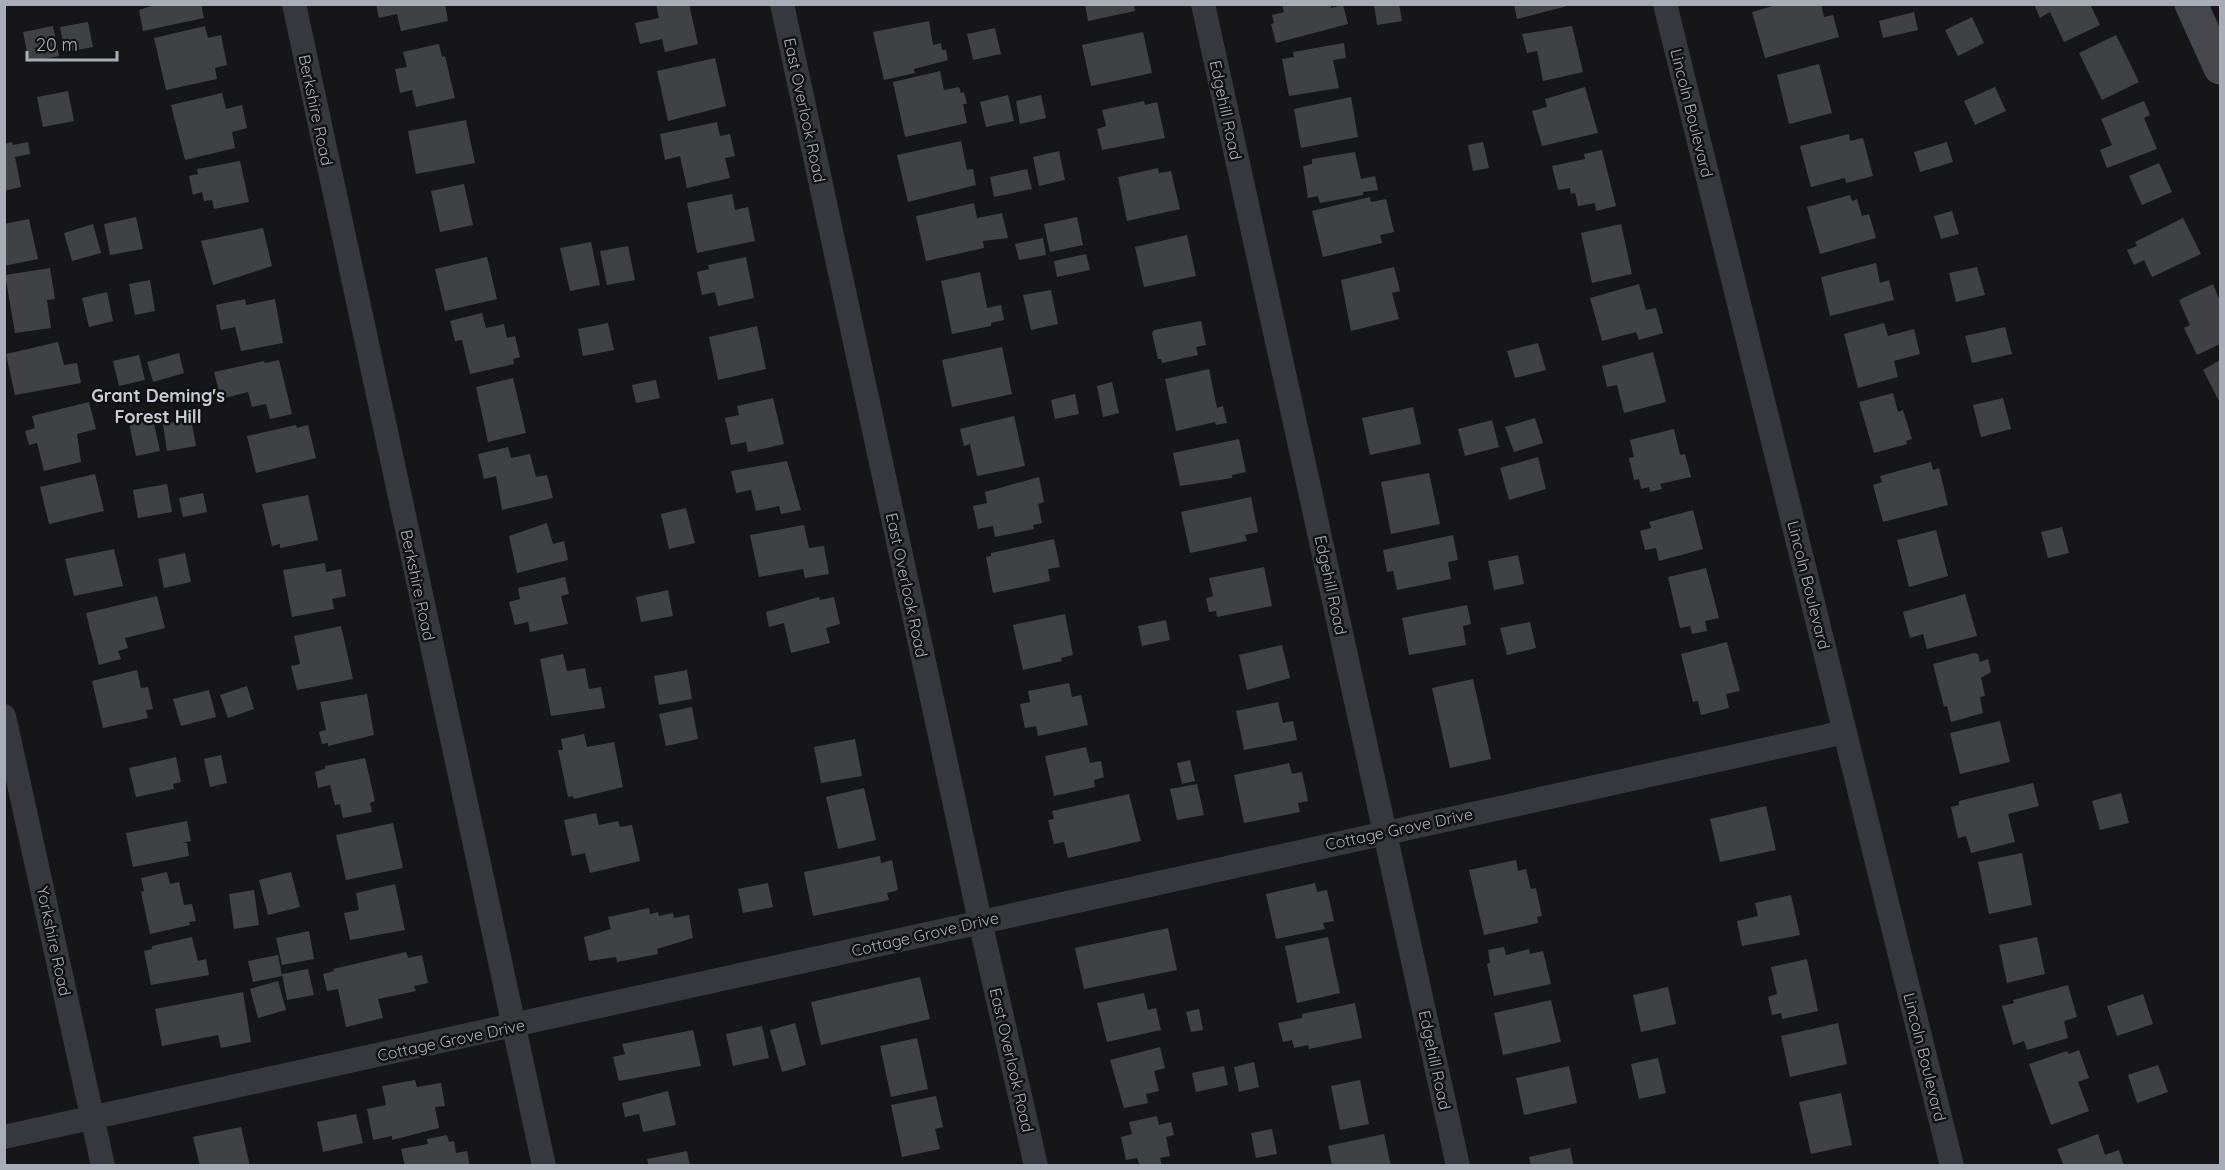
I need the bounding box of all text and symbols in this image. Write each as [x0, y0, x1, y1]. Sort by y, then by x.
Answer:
scale bar [27, 24, 117, 62]
text: 20 m [36, 33, 78, 56]
street label: East Overlook Road [780, 36, 830, 184]
street label: Lincoln Boulevard [1666, 47, 1718, 179]
street label: Berkshire Road [294, 53, 338, 167]
street label: Edgehill Road [1206, 58, 1246, 162]
district label: Grant Deming's Forest Hill [91, 384, 225, 428]
street label: East Overlook Road [882, 511, 932, 659]
street label: Lincoln Boulevard [1783, 519, 1835, 651]
street label: Berkshire Road [396, 528, 440, 642]
street label: Edgehill Road [1311, 533, 1351, 637]
street label: Cottage Grove Drive [1323, 804, 1475, 854]
street label: Yorkshire Road [33, 884, 75, 998]
street label: Cottage Grove Drive [849, 907, 1001, 961]
street label: East Overlook Road [986, 986, 1038, 1134]
street label: Lincoln Boulevard [1899, 991, 1951, 1123]
street label: Edgehill Road [1415, 1008, 1455, 1112]
street label: Cottage Grove Drive [375, 1015, 527, 1065]

